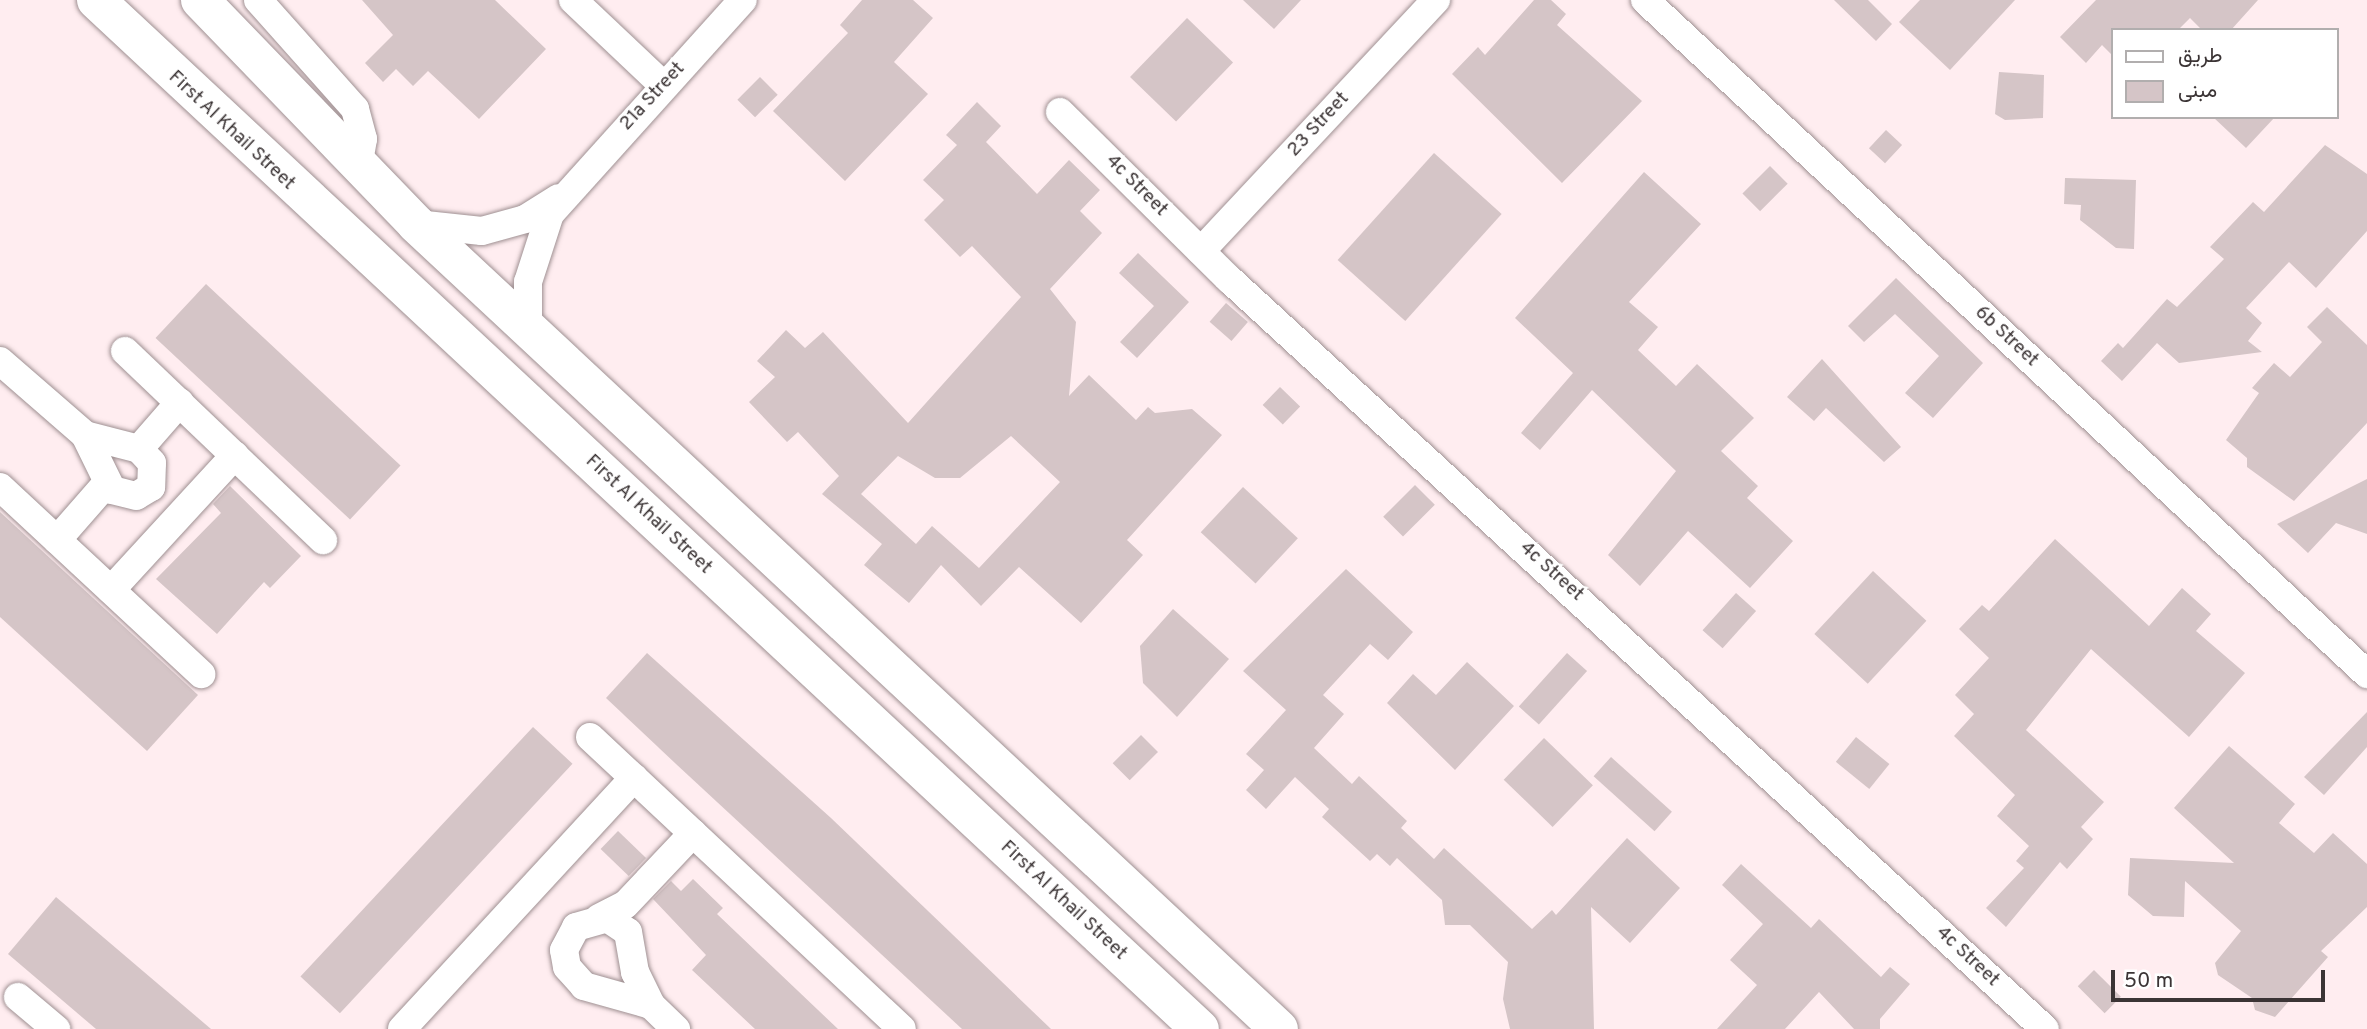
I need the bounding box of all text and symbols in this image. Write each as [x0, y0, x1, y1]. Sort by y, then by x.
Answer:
legend [2112, 28, 2339, 119]
text: طريق [2178, 43, 2223, 70]
street label: 21a Street [616, 58, 690, 136]
street label: First Al Khail Street [163, 66, 299, 196]
text: مبنى [2178, 78, 2217, 105]
street label: 23 Street [1283, 88, 1355, 162]
street label: 4c Street [1100, 150, 1172, 222]
street label: 6b Street [1969, 302, 2043, 372]
street label: First Al Khail Street [580, 450, 716, 580]
street label: 4c Street [1514, 537, 1588, 607]
street label: First Al Khail Street [995, 836, 1131, 966]
street label: 4c Street [1931, 922, 2003, 992]
scale bar [2115, 956, 2328, 1000]
text: 50 m [2124, 968, 2173, 995]

